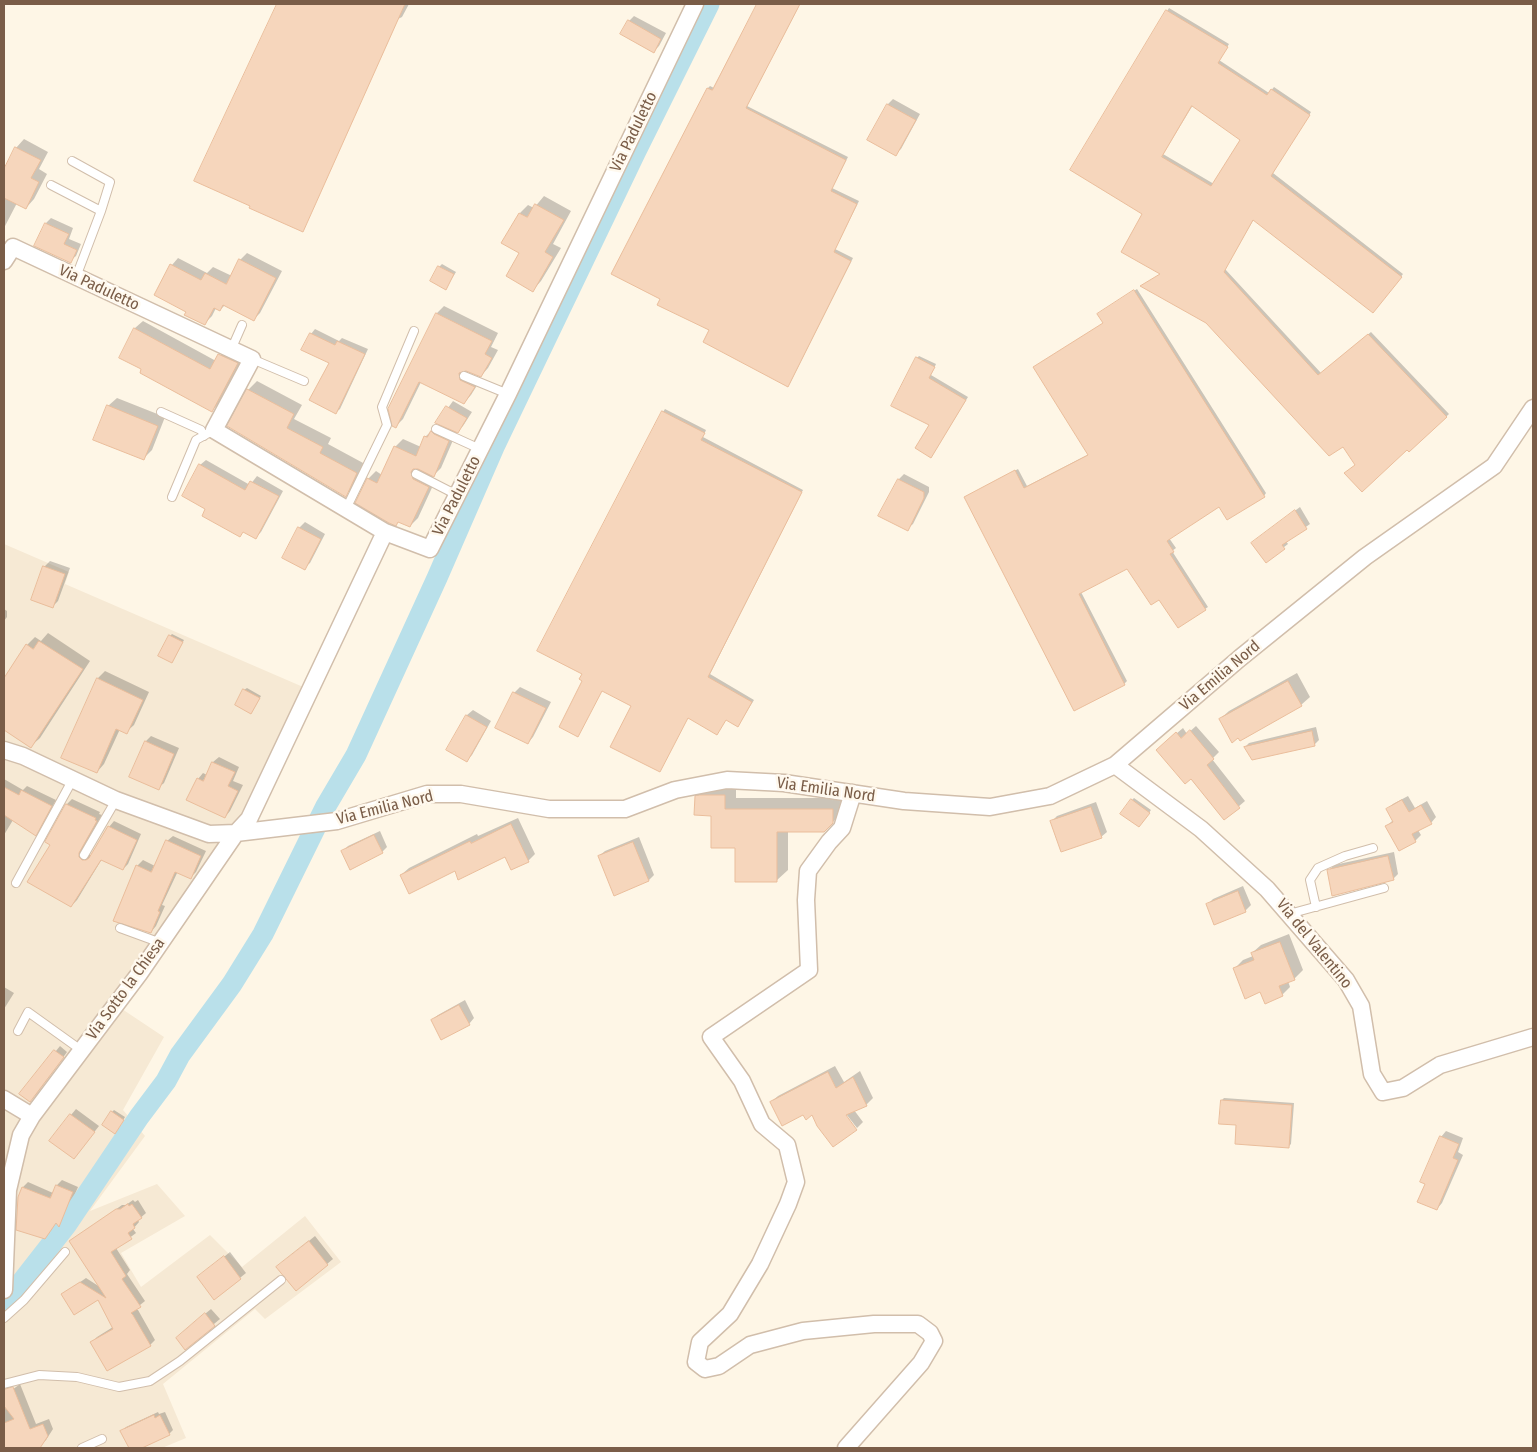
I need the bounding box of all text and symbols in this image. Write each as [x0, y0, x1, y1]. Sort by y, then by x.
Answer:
street label: Via Paduletto [606, 89, 662, 175]
street label: Via Paduletto [56, 261, 142, 315]
street label: Via Paduletto [429, 453, 485, 539]
street label: Via Emilia Nord [1176, 637, 1264, 715]
street label: Via Emilia Nord [776, 774, 876, 806]
street label: Via Emilia Nord [335, 787, 435, 829]
street label: Via del Valentino [1272, 895, 1356, 993]
street label: Via Sotto la Chiesa [83, 934, 169, 1044]

